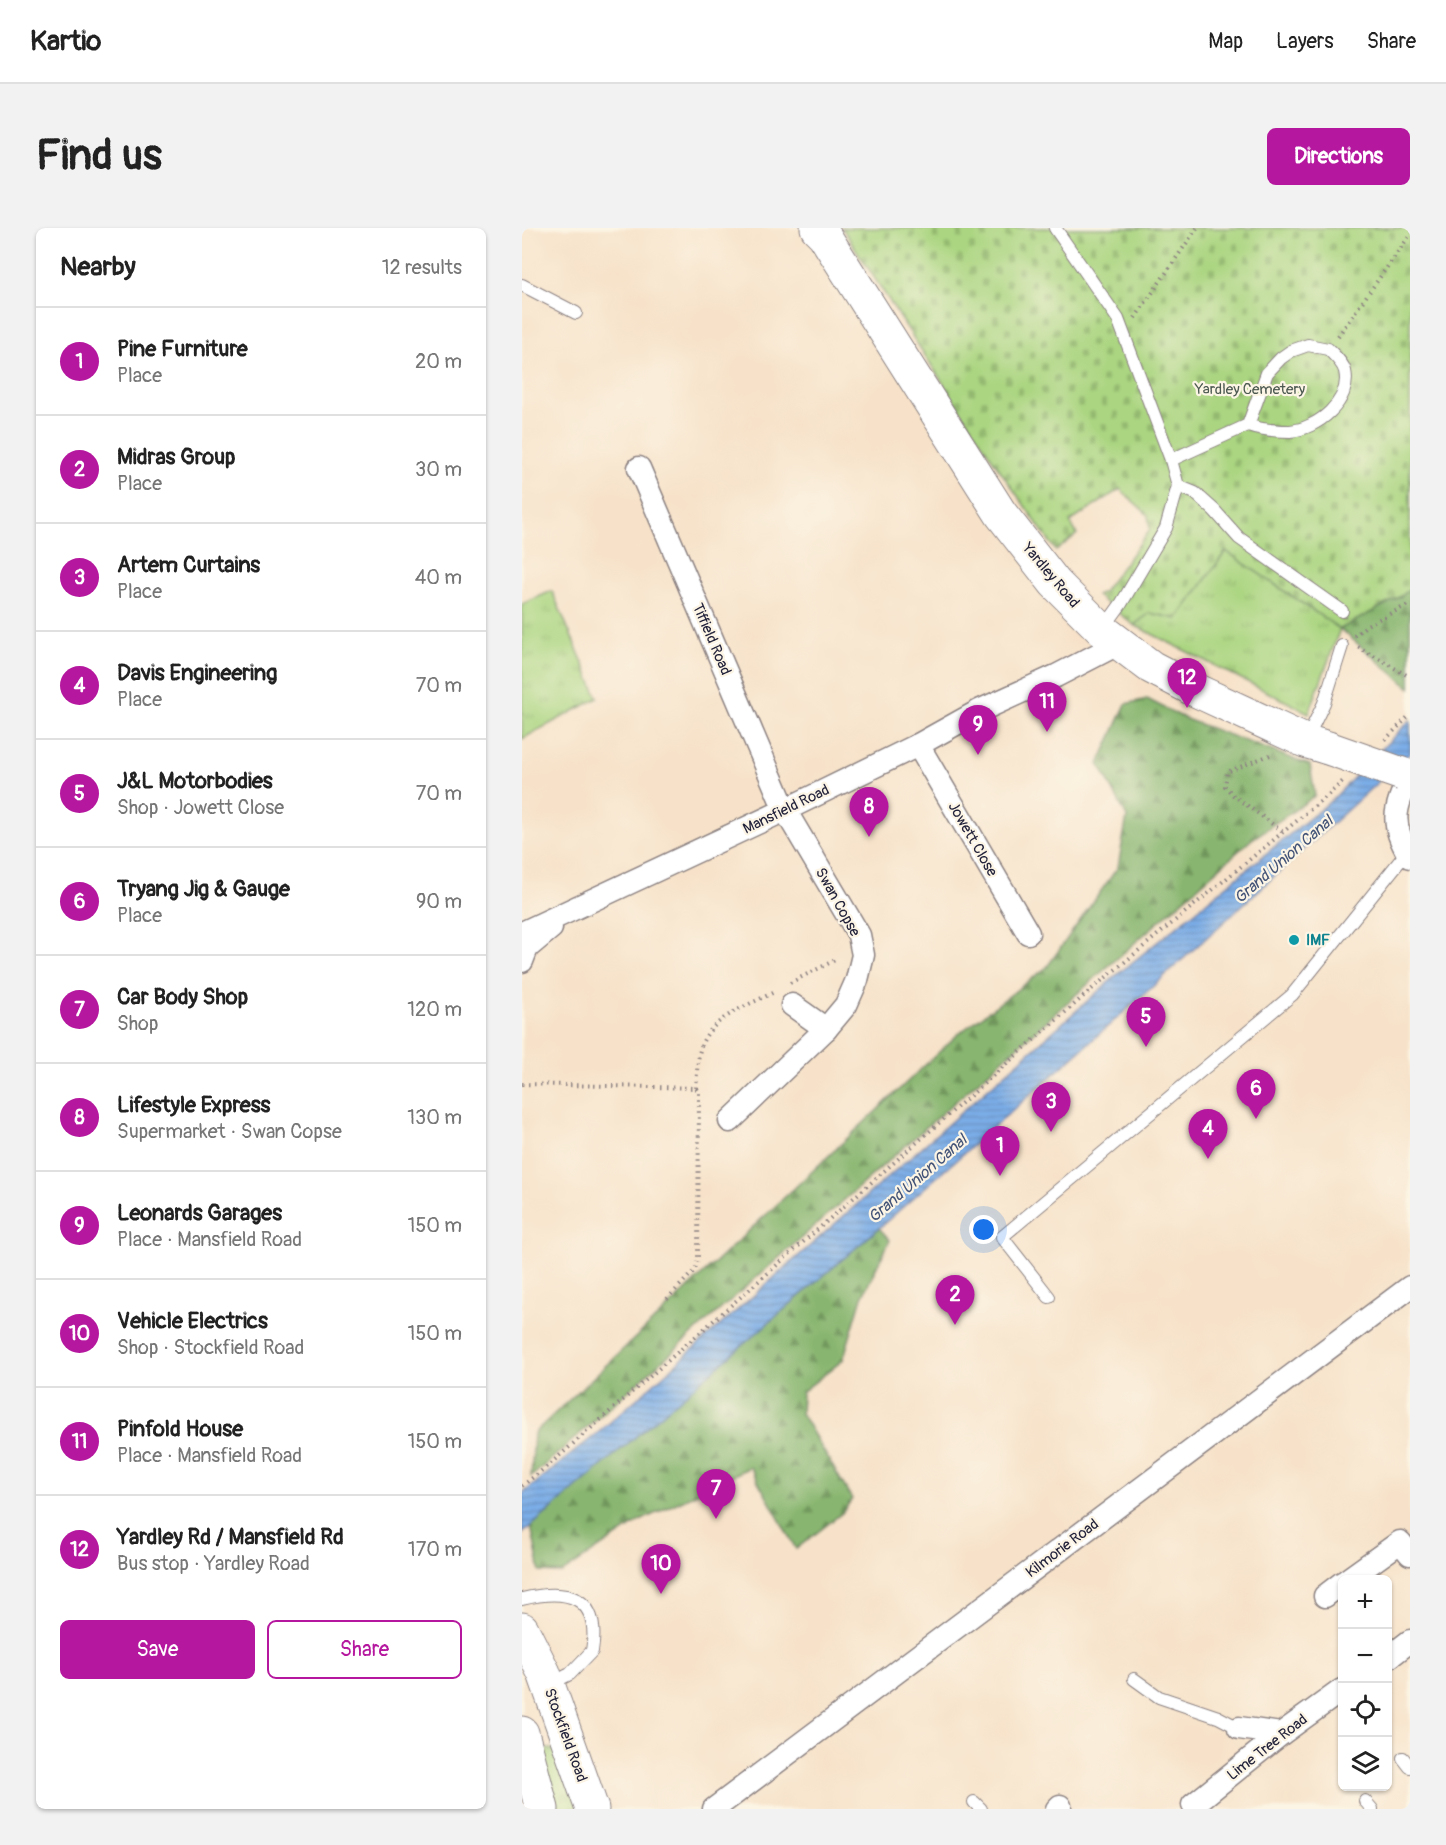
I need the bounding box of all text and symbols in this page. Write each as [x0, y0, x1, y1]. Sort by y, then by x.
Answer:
text: Kartio [30, 24, 101, 59]
text: Map [1208, 28, 1243, 55]
text: Layers [1276, 28, 1334, 55]
text: Share [1367, 28, 1416, 55]
button: Directions [1267, 128, 1410, 185]
text: Find us [36, 130, 162, 182]
text: Nearby [60, 251, 136, 283]
text: 12 results [382, 255, 462, 280]
text: Pine Furniture [117, 335, 248, 363]
text: 1 [76, 349, 83, 374]
text: 20 m [415, 349, 462, 374]
text: Place [117, 363, 162, 388]
park label: Yardley Cemetery [1194, 380, 1306, 399]
text: Midras Group [117, 443, 236, 471]
text: 2 [74, 457, 85, 482]
text: 30 m [415, 457, 462, 482]
text: Place [117, 471, 162, 496]
street label: Yardley Road [1017, 538, 1083, 612]
text: Artem Curtains [117, 551, 260, 579]
text: 3 [74, 565, 85, 590]
text: 40 m [415, 565, 462, 590]
text: Place [117, 579, 162, 604]
street label: Tiffield Road [688, 600, 735, 678]
pin: 12 [1168, 658, 1206, 708]
text: Davis Engineering [117, 659, 277, 687]
text: 4 [74, 673, 85, 698]
text: 70 m [416, 673, 462, 698]
pin: 11 [1028, 682, 1066, 732]
text: Place [117, 687, 162, 712]
pin: 9 [958, 706, 998, 755]
text: J&L Motorbodies [117, 767, 273, 795]
street label: Mansfield Road [740, 780, 832, 839]
text: 5 [74, 781, 85, 806]
text: 70 m [416, 781, 462, 806]
pin: 8 [850, 788, 888, 837]
text: Shop · Jowett Close [117, 795, 284, 820]
street label: Jowett Close [944, 799, 1002, 880]
water label: Grand Union Canal [1230, 810, 1339, 908]
street label: Swan Copse [811, 864, 865, 941]
text: Tryang Jig & Gauge [117, 875, 290, 903]
text: 6 [74, 889, 85, 914]
text: 90 m [416, 889, 462, 914]
text: Place [117, 903, 162, 928]
place label: IMF [1306, 931, 1330, 950]
marker: IMF [1287, 933, 1301, 947]
text: Car Body Shop [117, 983, 248, 1011]
text: 7 [74, 997, 85, 1022]
text: 120 m [407, 997, 462, 1022]
pin: 5 [1126, 998, 1166, 1047]
text: Shop [117, 1011, 158, 1036]
pin: 6 [1236, 1070, 1276, 1119]
pin: 3 [1032, 1082, 1070, 1132]
text: Lifestyle Express [117, 1091, 270, 1119]
text: 8 [74, 1105, 85, 1130]
text: 130 m [407, 1105, 462, 1130]
pin: 4 [1188, 1110, 1228, 1159]
text: Supermarket · Swan Copse [117, 1119, 342, 1144]
pin: 1 [980, 1126, 1020, 1176]
water label: Grand Union Canal [864, 1129, 973, 1227]
text: Leonards Garages [117, 1199, 282, 1227]
text: 9 [74, 1213, 85, 1238]
text: 150 m [408, 1213, 462, 1238]
your location [969, 1215, 998, 1244]
text: Place · Mansfield Road [117, 1227, 302, 1252]
pin: 2 [936, 1276, 974, 1325]
text: Vehicle Electrics [117, 1307, 268, 1335]
text: 10 [69, 1321, 90, 1346]
text: 150 m [408, 1321, 462, 1346]
text: Shop · Stockfield Road [117, 1335, 304, 1360]
text: Pinfold House [117, 1415, 243, 1443]
text: 11 [72, 1429, 87, 1454]
text: 150 m [408, 1429, 462, 1454]
text: Place · Mansfield Road [117, 1443, 302, 1468]
pin: 7 [696, 1470, 736, 1519]
street label: Kilmorie Road [1022, 1515, 1103, 1582]
text: Yardley Rd / Mansfield Rd [117, 1523, 344, 1551]
text: 12 [70, 1537, 89, 1562]
text: 170 m [408, 1537, 462, 1562]
pin: 10 [642, 1544, 680, 1594]
text: Bus stop · Yardley Road [117, 1551, 310, 1576]
map controls [1338, 1575, 1392, 1791]
button: + [1338, 1575, 1392, 1629]
button: Save [60, 1620, 255, 1679]
button: Share [267, 1620, 462, 1679]
button: − [1338, 1629, 1392, 1683]
button: locate [1338, 1683, 1392, 1737]
street label: Stockfield Road [540, 1686, 591, 1785]
street label: Lime Tree Road [1223, 1710, 1311, 1785]
button: layers [1338, 1737, 1392, 1791]

